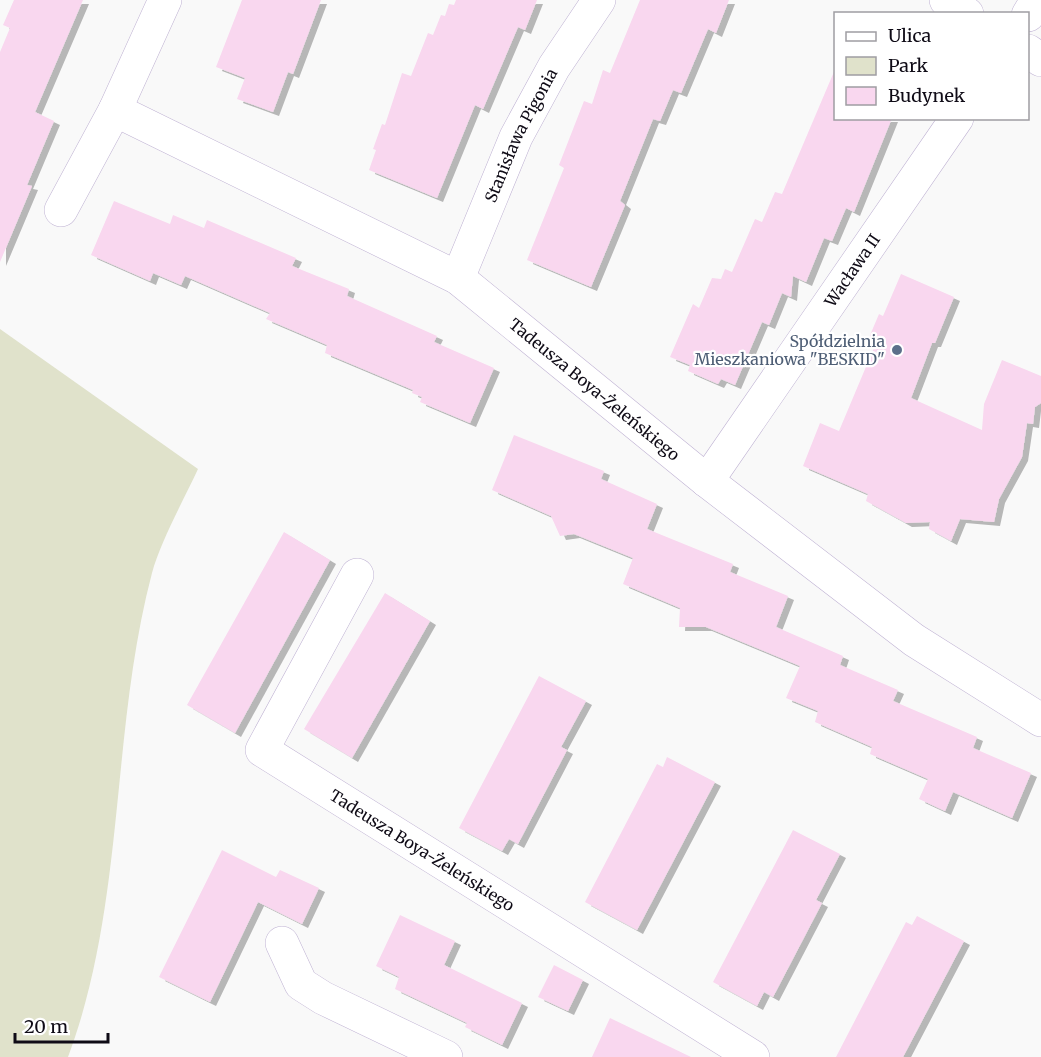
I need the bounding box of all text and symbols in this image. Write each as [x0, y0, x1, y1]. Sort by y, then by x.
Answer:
legend [834, 12, 1029, 120]
text: Ulica [888, 24, 932, 47]
text: Park [888, 54, 929, 77]
street label: Stanisława Pigonia [480, 64, 562, 205]
text: Budynek [888, 84, 966, 107]
street label: Wacława II [820, 230, 884, 311]
street label: Tadeusza Boya-Żeleńskiego [505, 314, 684, 465]
place label: Spółdzielnia Mieszkaniowa "BESKID" [694, 331, 885, 369]
marker: Spółdzielnia Mieszkaniowa "BESKID" [890, 343, 904, 357]
street label: Tadeusza Boya-Żeleńskiego [326, 785, 518, 915]
scale bar [15, 1006, 108, 1044]
text: 20 m [24, 1015, 68, 1038]

